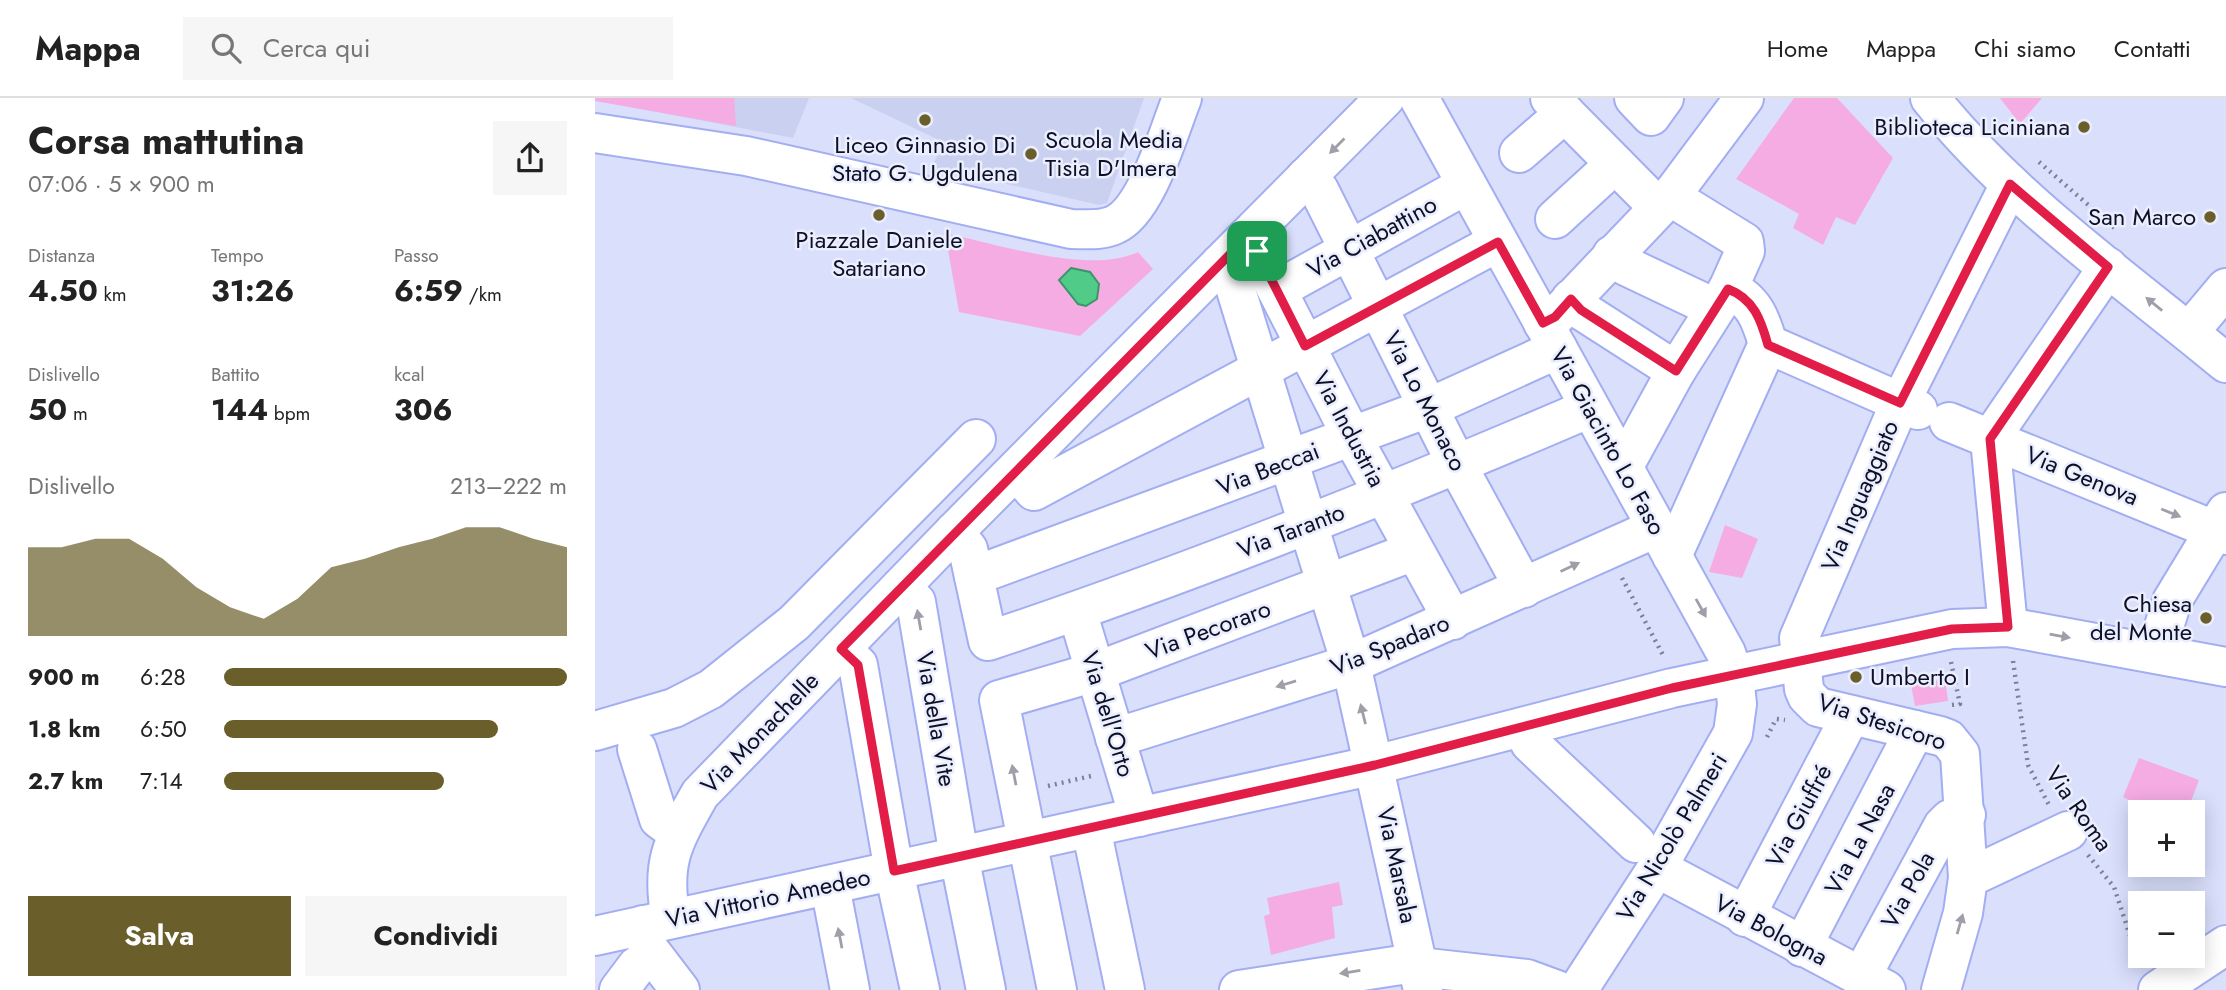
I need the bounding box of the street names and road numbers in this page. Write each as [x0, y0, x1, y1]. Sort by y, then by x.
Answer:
street label: Via Ciabattino [1300, 186, 1443, 287]
street label: Via Lo Monaco [1375, 325, 1476, 477]
street label: Via Giacinto Lo Faso [1542, 340, 1675, 541]
street label: Via Industria [1304, 364, 1395, 493]
street label: Via Inguaggiato [1812, 415, 1907, 577]
street label: Via Beccai [1211, 433, 1324, 504]
street label: Via Genova [2020, 437, 2144, 514]
street label: Via Taranto [1232, 494, 1350, 567]
street label: Via Pecoraro [1140, 591, 1275, 668]
street label: Via Spadaro [1325, 605, 1455, 684]
street label: Via dell'Orto [1073, 647, 1144, 781]
street label: Via della Vite [907, 648, 966, 789]
street label: Via Monachelle [692, 664, 827, 801]
street label: Via Stesicoro [1813, 684, 1951, 759]
street label: Via Nicolò Palmeri [1607, 746, 1736, 928]
street label: Via Giuffré [1757, 758, 1840, 874]
street label: Via Roma [2037, 759, 2122, 859]
street label: Via La Nasa [1816, 777, 1904, 901]
street label: Via Marsala [1368, 803, 1427, 926]
street label: Via Pola [1872, 845, 1943, 935]
street label: Via Vittorio Amedeo [662, 859, 873, 936]
street label: Via Bologna [1708, 885, 1834, 974]

